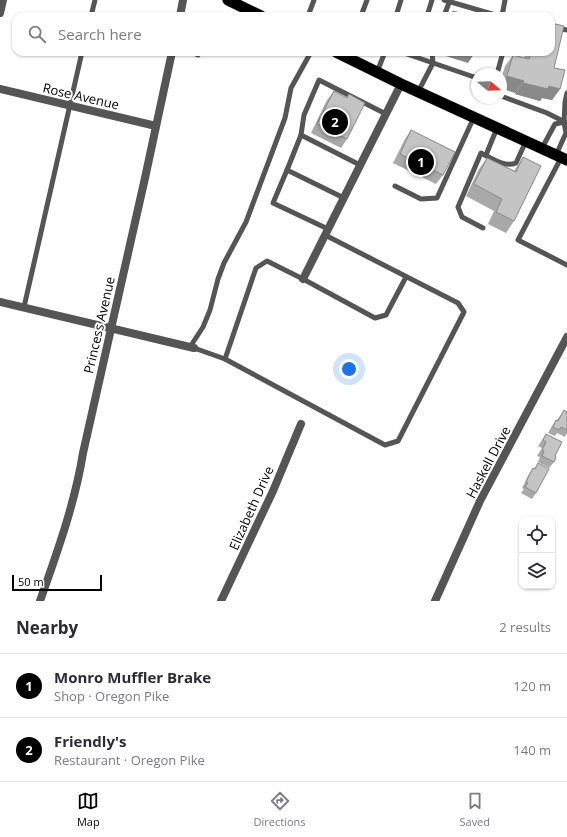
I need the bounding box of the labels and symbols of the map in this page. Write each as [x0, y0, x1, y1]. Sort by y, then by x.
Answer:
north arrow [471, 68, 507, 104]
street label: Rose Avenue [41, 78, 121, 114]
pin: 2 [322, 107, 348, 137]
pin: 1 [408, 147, 434, 177]
street label: Princess Avenue [79, 275, 119, 375]
your location [339, 359, 359, 379]
street label: Haskell Drive [462, 423, 514, 501]
street label: Elizabeth Drive [224, 463, 278, 553]
scale bar [12, 573, 102, 592]

